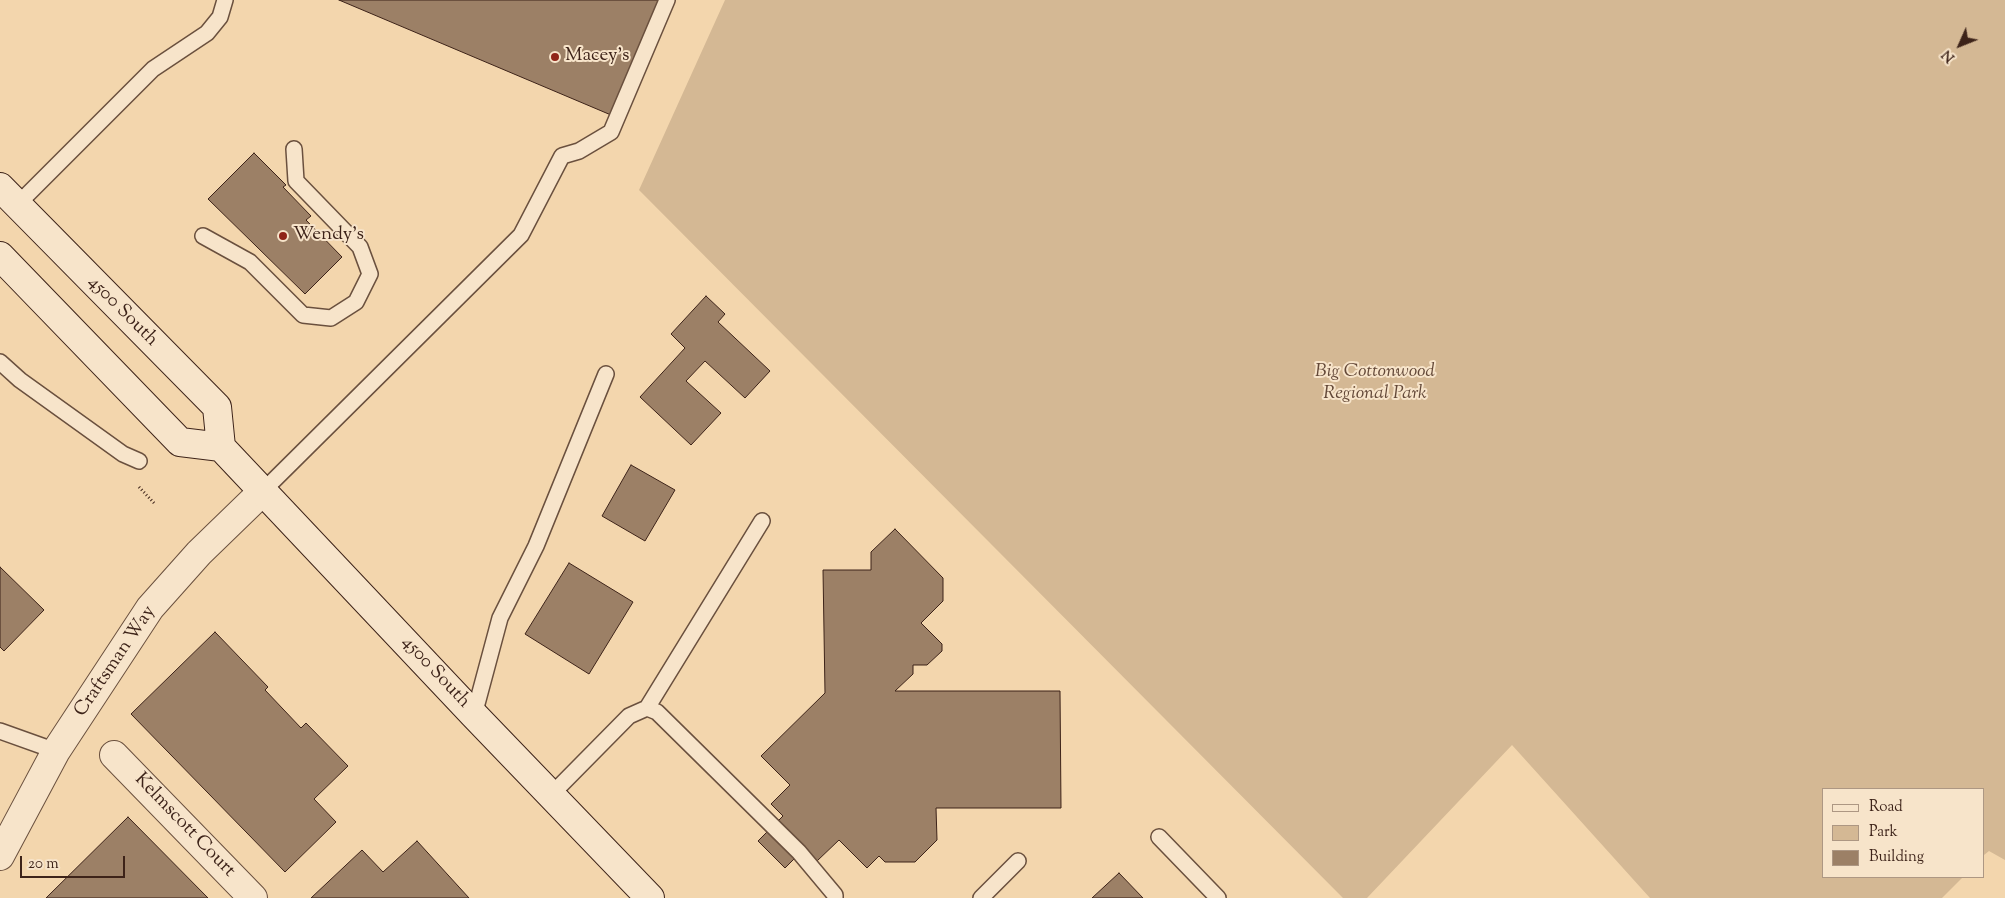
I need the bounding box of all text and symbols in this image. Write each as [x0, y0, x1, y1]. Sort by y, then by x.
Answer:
north arrow [1935, 20, 1985, 70]
text: N [1938, 44, 1960, 66]
place label: Macey's [565, 46, 629, 68]
marker: Macey's [549, 51, 561, 63]
place label: Wendy's [293, 225, 364, 247]
marker: Wendy's [277, 230, 289, 242]
street label: 4500 South [82, 272, 162, 352]
park label: Big Cottonwood Regional Park [1315, 362, 1435, 406]
street label: Craftsman Way [70, 602, 162, 722]
street label: 4500 South [396, 632, 474, 714]
street label: Kelmscott Court [129, 769, 239, 883]
legend [1822, 788, 1985, 878]
text: Road [1869, 797, 1903, 818]
text: Park [1869, 822, 1898, 843]
scale bar [22, 846, 128, 878]
text: Building [1869, 847, 1924, 868]
text: 20 m [28, 854, 59, 875]

